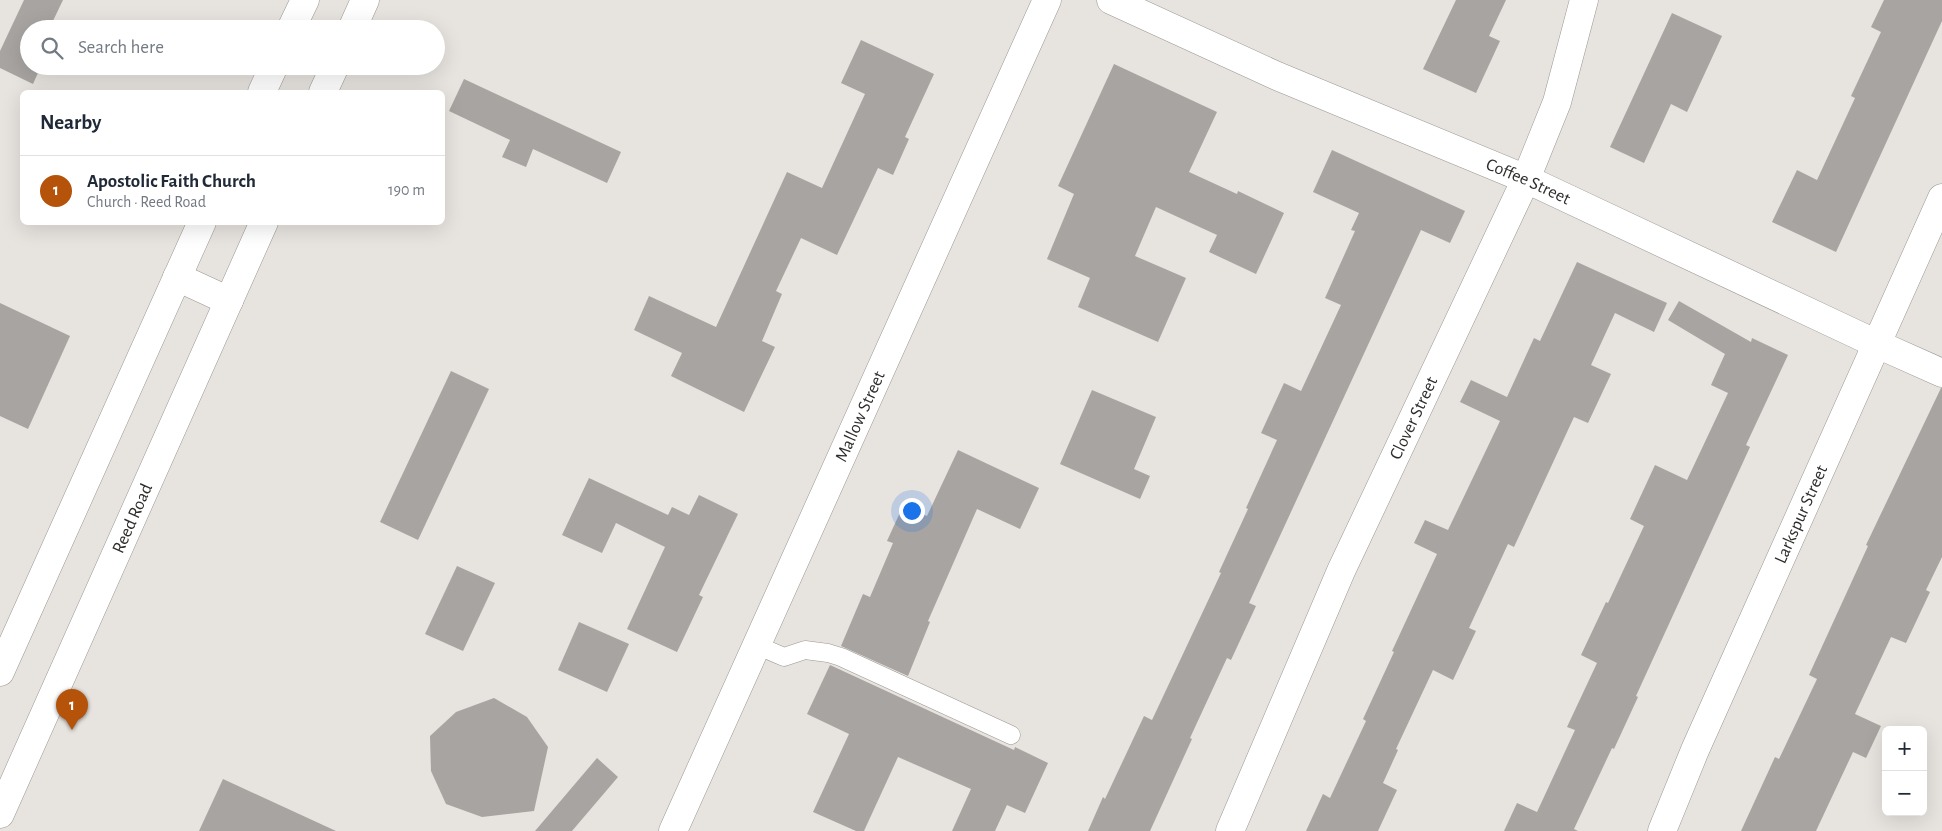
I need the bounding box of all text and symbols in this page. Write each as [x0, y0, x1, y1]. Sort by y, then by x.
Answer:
search box [20, 20, 445, 75]
icon: search [38, 34, 66, 62]
text: Search here [78, 38, 164, 57]
text: Nearby [40, 112, 101, 133]
street label: Coffee Street [1483, 156, 1573, 209]
text: Apostolic Faith Church [87, 172, 256, 191]
text: 1 [53, 182, 59, 198]
text: 190 m [388, 182, 425, 198]
text: Church · Reed Road [87, 194, 206, 210]
street label: Mallow Street [832, 368, 889, 465]
street label: Clover Street [1387, 374, 1441, 463]
street label: Larkspur Street [1772, 462, 1831, 566]
street label: Reed Road [110, 481, 156, 556]
your location [899, 498, 925, 524]
pin: 1 [56, 689, 88, 730]
map controls [1882, 726, 1927, 816]
button: + [1882, 726, 1927, 771]
button: − [1882, 771, 1927, 816]

